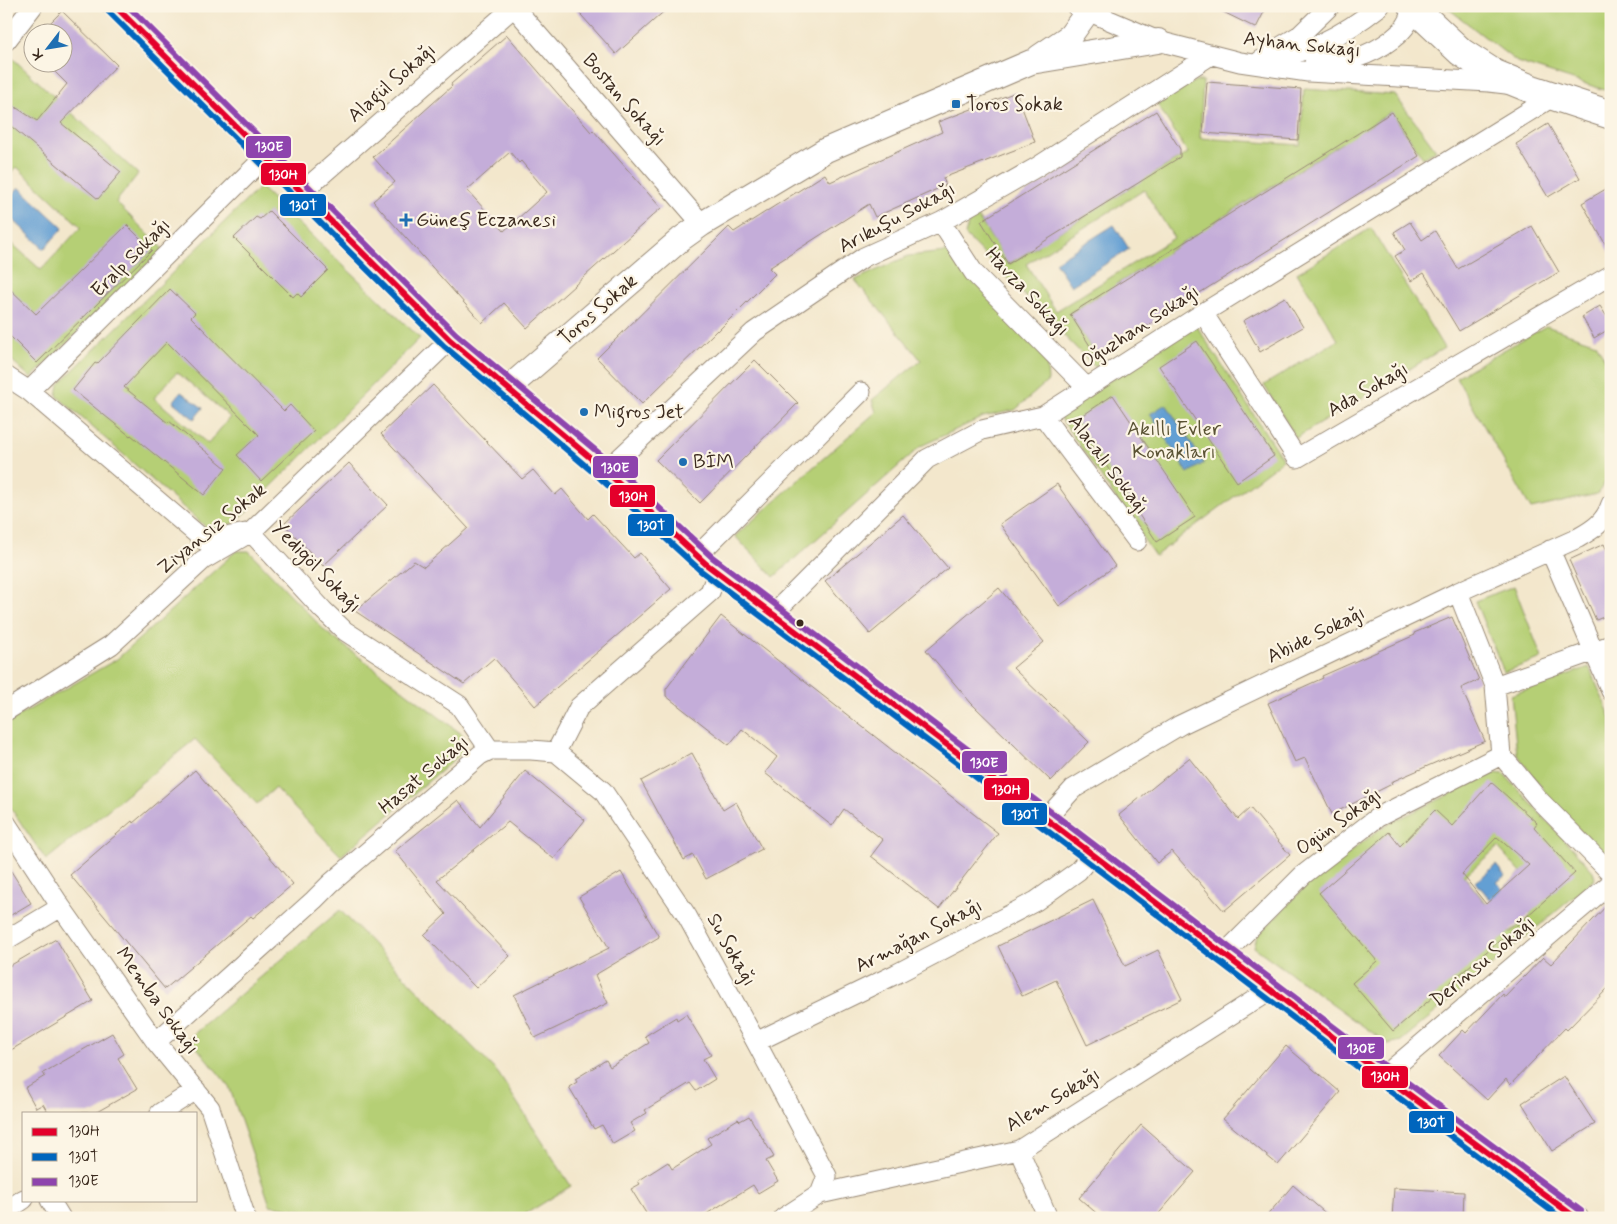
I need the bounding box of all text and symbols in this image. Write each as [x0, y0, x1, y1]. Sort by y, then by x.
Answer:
north arrow [22, 22, 72, 72]
street label: Ayhan Sokağı [1242, 25, 1362, 65]
street label: Alagül Sokağı [342, 37, 443, 131]
text: K [27, 44, 48, 63]
street label: Bostan Sokağı [576, 48, 672, 152]
place label: Toros Sokak [966, 91, 1063, 118]
marker: Toros Sokak [950, 98, 962, 110]
line badge: 130E [245, 135, 292, 159]
text: 130E [255, 138, 283, 156]
line badge: 130H [260, 162, 307, 186]
text: 130H [268, 166, 298, 184]
street label: Arıkuşu Sokağı [834, 176, 960, 260]
line badge: 130T [279, 193, 327, 217]
text: 130T [289, 197, 317, 215]
place label: Güneş Eczanesi [416, 207, 556, 234]
street label: Eralp Sokağı [85, 212, 177, 304]
marker: Güneş Eczanesi [400, 214, 412, 226]
street label: Havza Sokağı [979, 241, 1075, 343]
street label: Toros Sokak [553, 268, 643, 352]
street label: Oğuzhan Sokağı [1075, 278, 1205, 376]
street label: Ada Sokağı [1322, 356, 1414, 424]
place label: Migros Jet [594, 399, 684, 428]
marker: Migros Jet [578, 406, 590, 418]
street label: Alacalı Sokağı [1061, 409, 1155, 521]
park label: Akıllı Evler Konakları [1127, 416, 1222, 466]
place label: BİM [693, 449, 734, 476]
line badge: 130E [592, 455, 639, 479]
marker: BİM [677, 456, 689, 468]
text: 130E [601, 459, 629, 477]
street label: Ziyansız Sokak [152, 477, 272, 581]
line badge: 130H [609, 484, 656, 508]
text: 130H [618, 488, 648, 506]
line badge: 130T [627, 513, 675, 537]
street label: Yedigöl Sokağı [264, 515, 367, 620]
text: 130T [637, 517, 665, 535]
street label: Abide Sokağı [1262, 600, 1370, 670]
unlabelled marker [795, 618, 805, 628]
street label: Hasat Sokağı [373, 729, 475, 821]
line badge: 130E [961, 750, 1008, 774]
text: 130E [970, 754, 998, 772]
line badge: 130H [983, 777, 1030, 801]
text: 130H [991, 781, 1021, 799]
street label: Ogün Sokağı [1291, 782, 1387, 862]
line badge: 130T [1001, 802, 1048, 826]
text: 130T [1011, 806, 1039, 824]
street label: Armağan Sokağı [851, 892, 987, 980]
street label: Su Sokağı [700, 908, 762, 992]
street label: Derinsu Sokağı [1425, 910, 1541, 1014]
street label: Memba Sokağı [109, 942, 205, 1060]
line badge: 130E [1337, 1036, 1385, 1060]
text: 130E [1347, 1040, 1375, 1058]
street label: Alem Sokağı [1001, 1061, 1105, 1139]
line badge: 130H [1361, 1065, 1409, 1089]
text: 130H [1370, 1068, 1400, 1086]
line badge: 130T [1408, 1110, 1455, 1134]
legend [22, 1112, 198, 1202]
text: 130T [1417, 1114, 1445, 1132]
text: 130H [68, 1122, 100, 1142]
text: 130T [68, 1148, 99, 1168]
text: 130E [68, 1172, 99, 1192]

